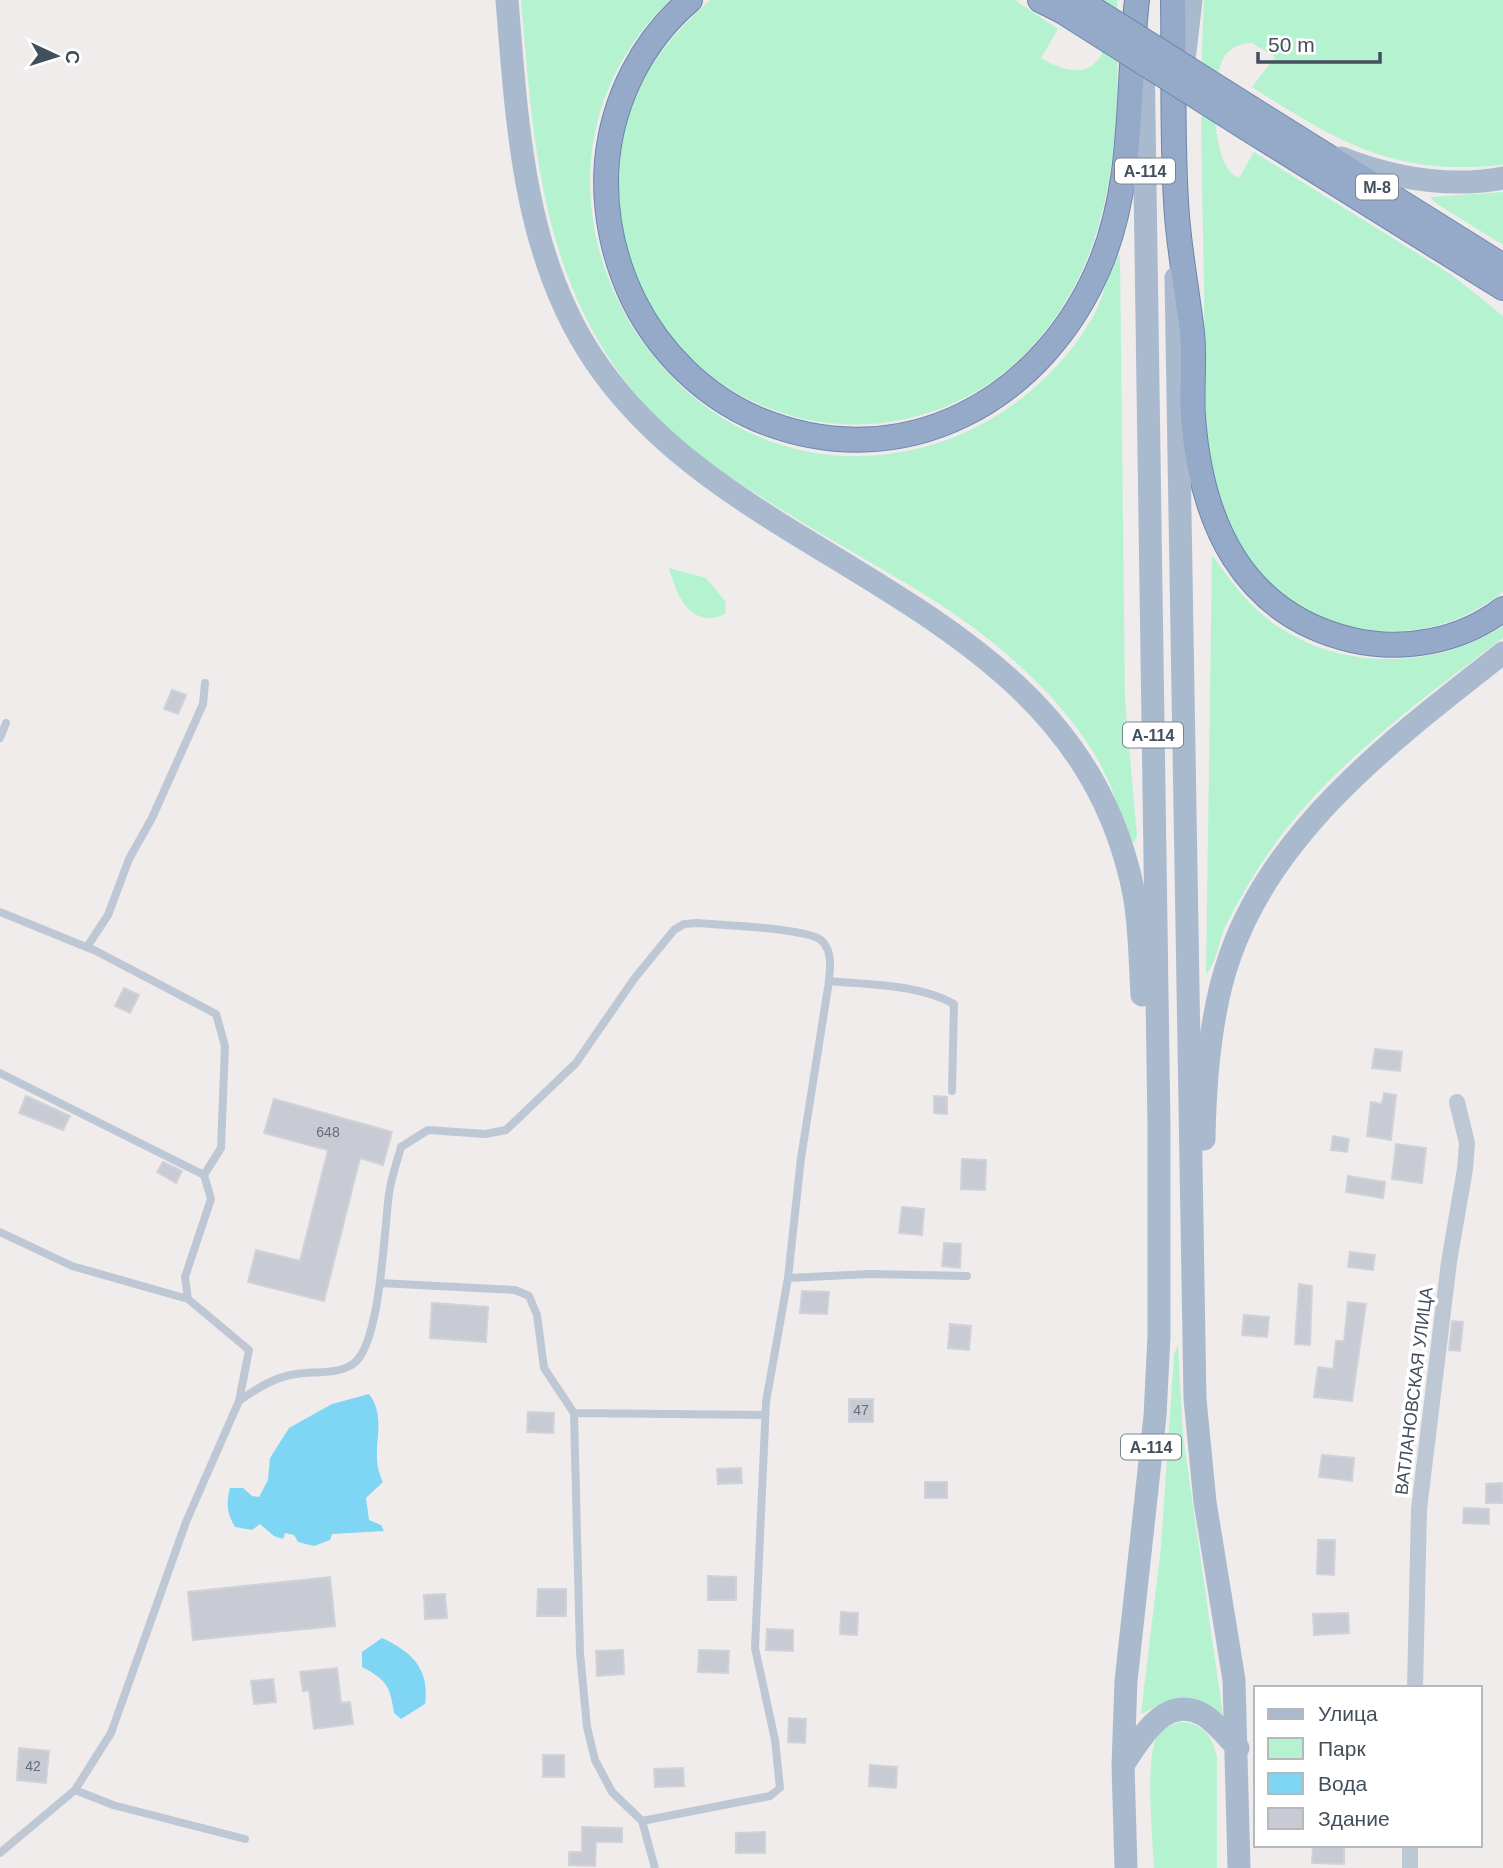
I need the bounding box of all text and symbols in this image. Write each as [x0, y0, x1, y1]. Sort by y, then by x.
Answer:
north arrow [21, 21, 91, 91]
scale bar [1258, 21, 1380, 65]
text: 50 m [1268, 33, 1315, 56]
text: С [61, 50, 83, 65]
road number: А-114 [1115, 158, 1175, 183]
road number: М-8 [1356, 174, 1398, 200]
road number: А-114 [1123, 722, 1183, 748]
house number: 648 [316, 1124, 340, 1140]
street label: ВАТЛАНОВСКАЯ УЛИЦА [1391, 1286, 1437, 1496]
house number: 47 [853, 1402, 869, 1418]
road number: А-114 [1121, 1434, 1181, 1460]
legend [1254, 1686, 1482, 1847]
text: Улица [1318, 1702, 1378, 1725]
text: Парк [1318, 1737, 1366, 1760]
house number: 42 [25, 1758, 41, 1774]
text: Вода [1318, 1772, 1367, 1795]
text: Здание [1318, 1807, 1390, 1830]

